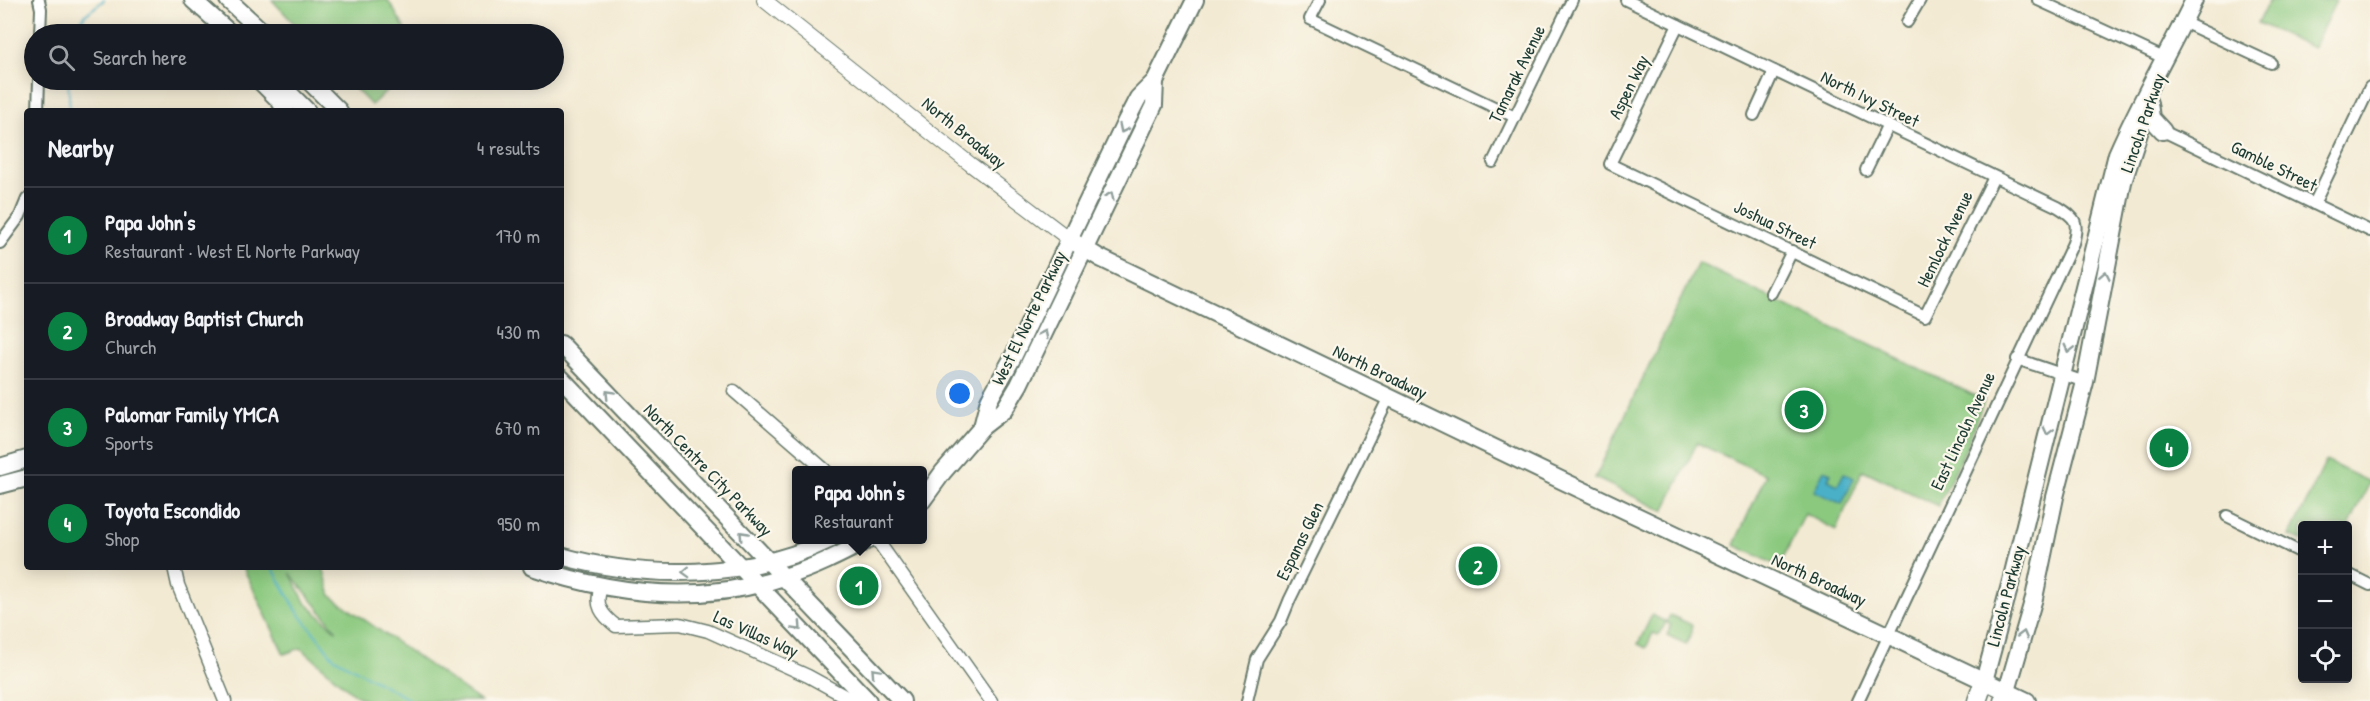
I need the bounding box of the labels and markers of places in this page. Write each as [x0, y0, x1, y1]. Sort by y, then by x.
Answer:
pin: 3 [1784, 388, 1824, 432]
pin: 4 [2150, 426, 2188, 470]
pin: 2 [1458, 544, 1498, 588]
pin: 1 [840, 564, 878, 608]

